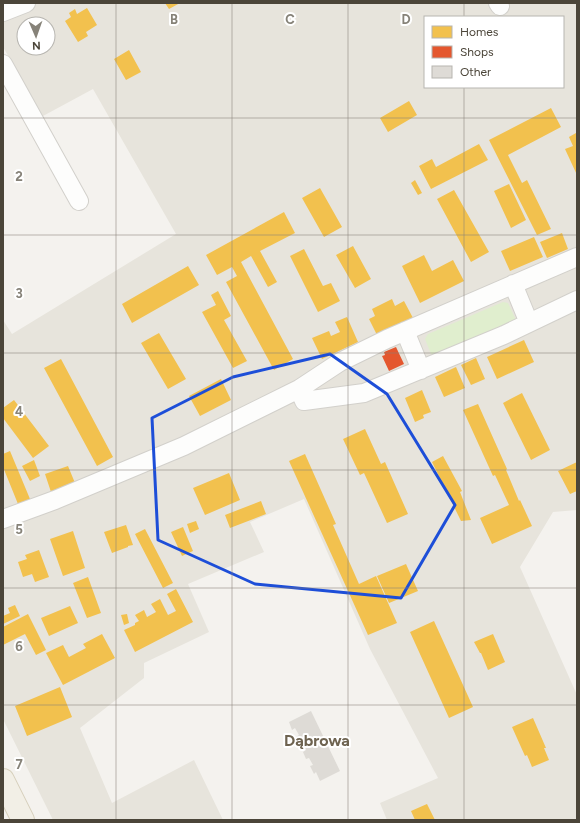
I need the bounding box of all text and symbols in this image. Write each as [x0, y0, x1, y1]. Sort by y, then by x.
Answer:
text: B [170, 12, 178, 27]
text: C [285, 12, 295, 27]
text: D [401, 12, 411, 27]
north arrow [16, 16, 56, 56]
legend [424, 16, 564, 88]
text: Homes [460, 25, 499, 39]
text: N [32, 39, 41, 52]
text: Shops [460, 45, 494, 59]
text: Other [460, 65, 491, 79]
text: 2 [15, 169, 23, 184]
text: 3 [15, 286, 23, 301]
text: 4 [15, 404, 23, 419]
text: 5 [15, 522, 23, 537]
text: 6 [15, 639, 23, 654]
district label: Dąbrowa [284, 731, 350, 750]
text: 7 [15, 757, 23, 772]

